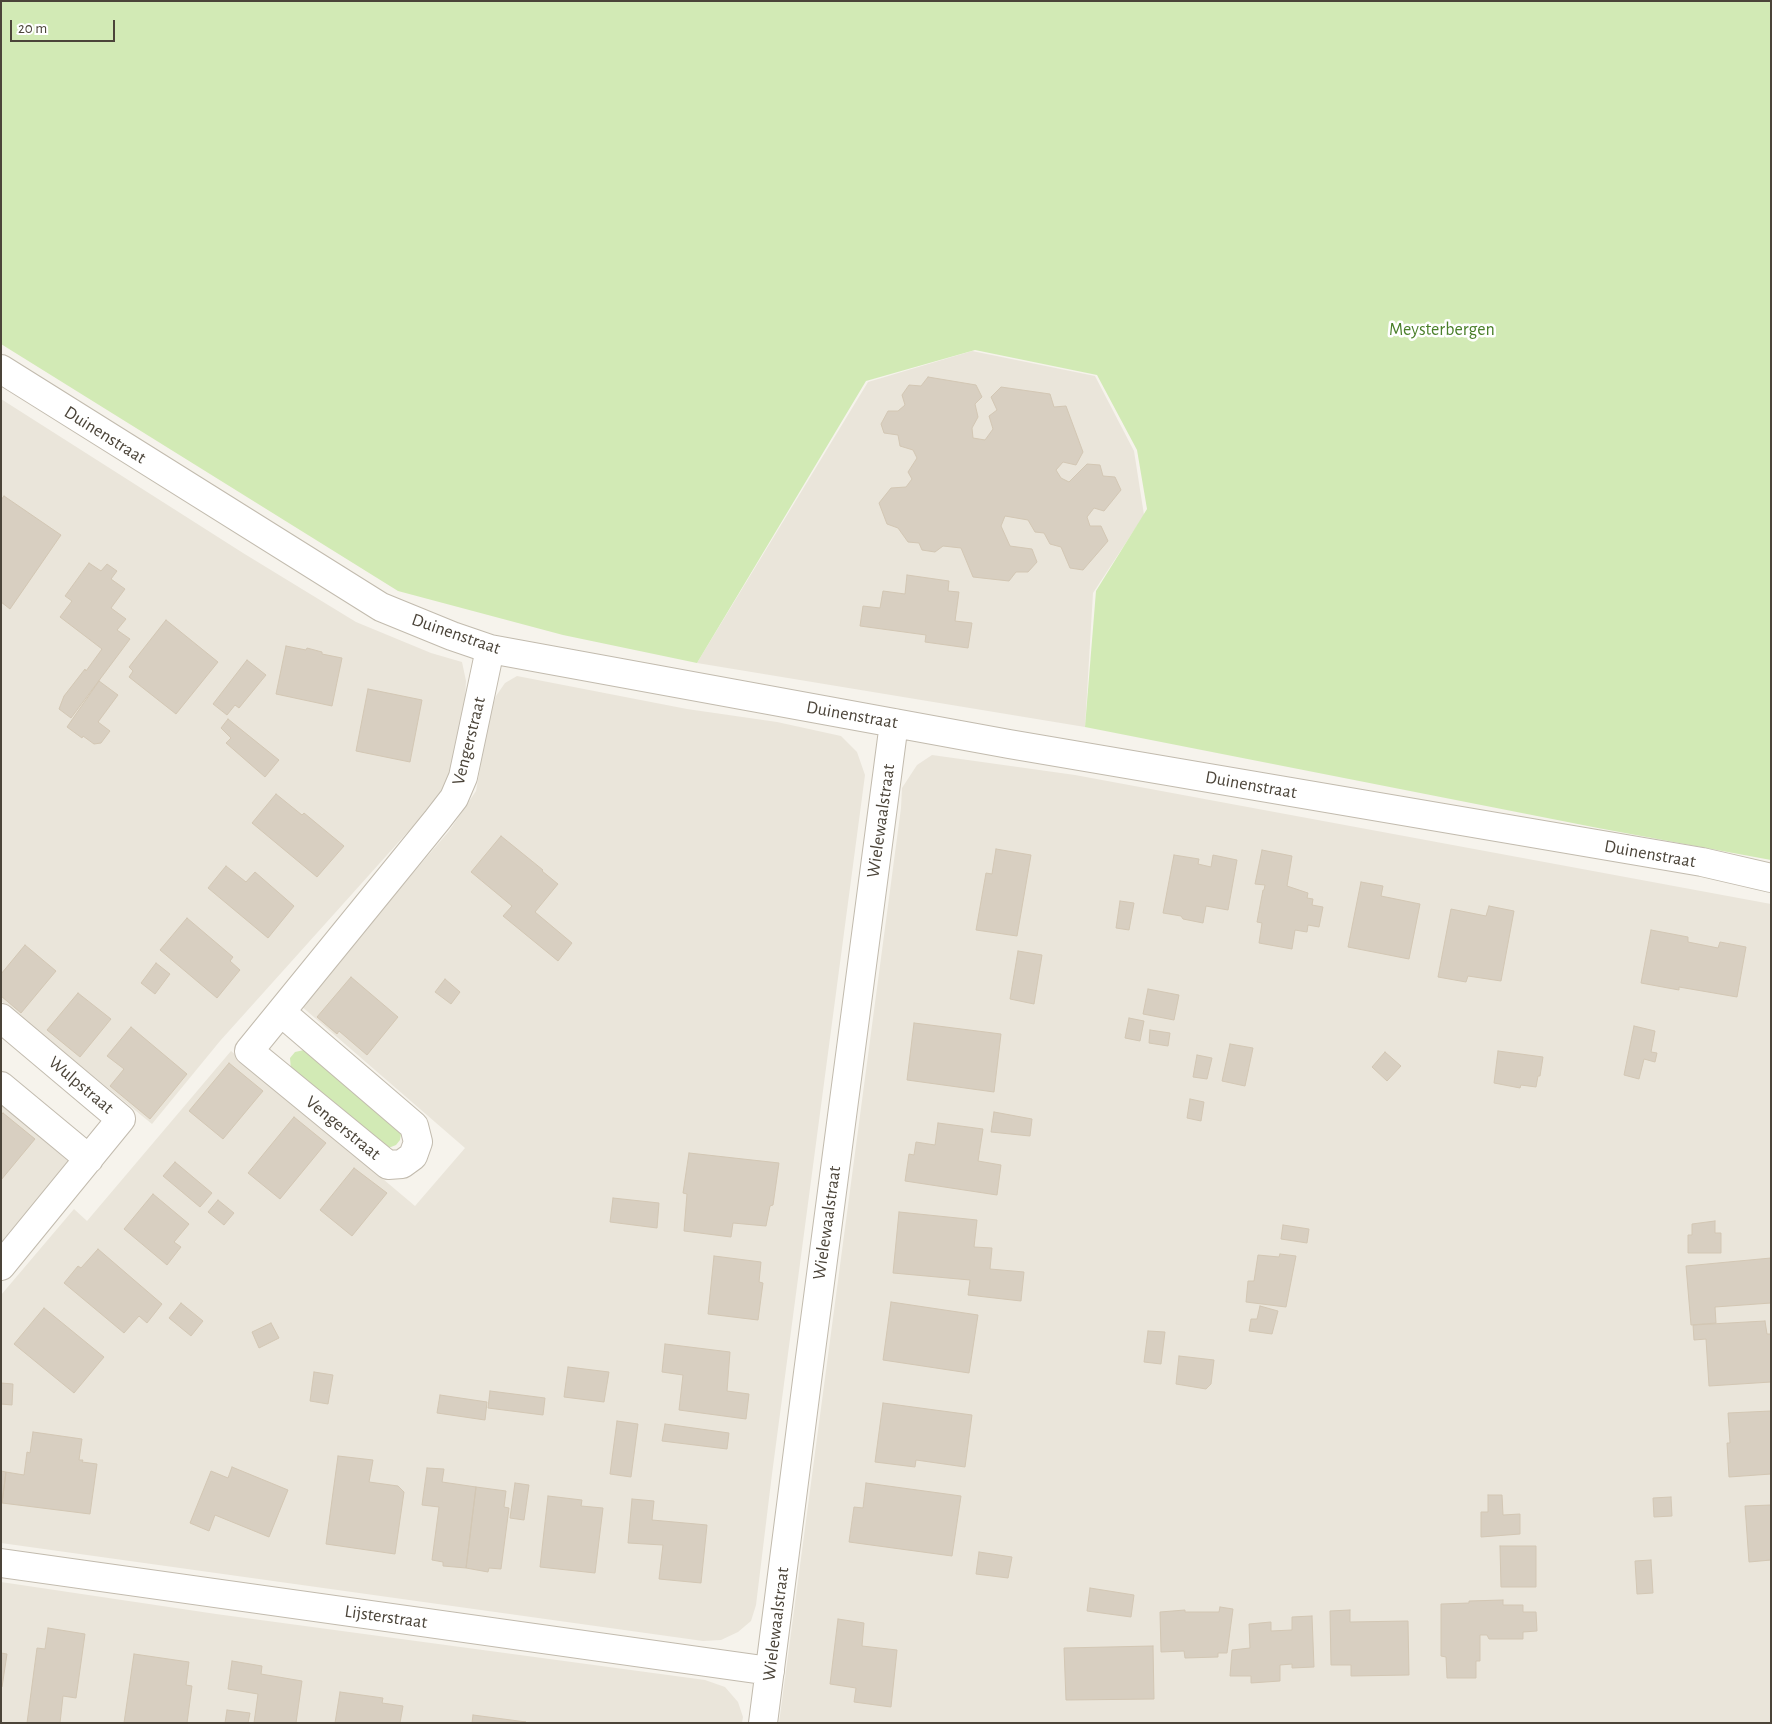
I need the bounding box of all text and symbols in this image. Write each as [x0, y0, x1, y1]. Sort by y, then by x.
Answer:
scale bar [12, 10, 118, 42]
text: 20 m [18, 21, 47, 36]
park label: Meysterbergen [1389, 319, 1495, 341]
street label: Duinenstraat [60, 401, 150, 469]
street label: Duinenstraat [409, 609, 503, 659]
street label: Vengerstraat [448, 695, 490, 787]
street label: Duinenstraat [805, 696, 899, 734]
street label: Wielewaalstraat [862, 763, 900, 879]
street label: Duinenstraat [1204, 766, 1298, 804]
street label: Duinenstraat [1603, 835, 1697, 873]
street label: Wulpstraat [44, 1052, 118, 1118]
street label: Vengerstraat [301, 1091, 385, 1165]
street label: Wielewaalstraat [808, 1165, 846, 1281]
street label: Wielewaalstraat [758, 1566, 794, 1682]
street label: Lijsterstraat [343, 1601, 429, 1633]

